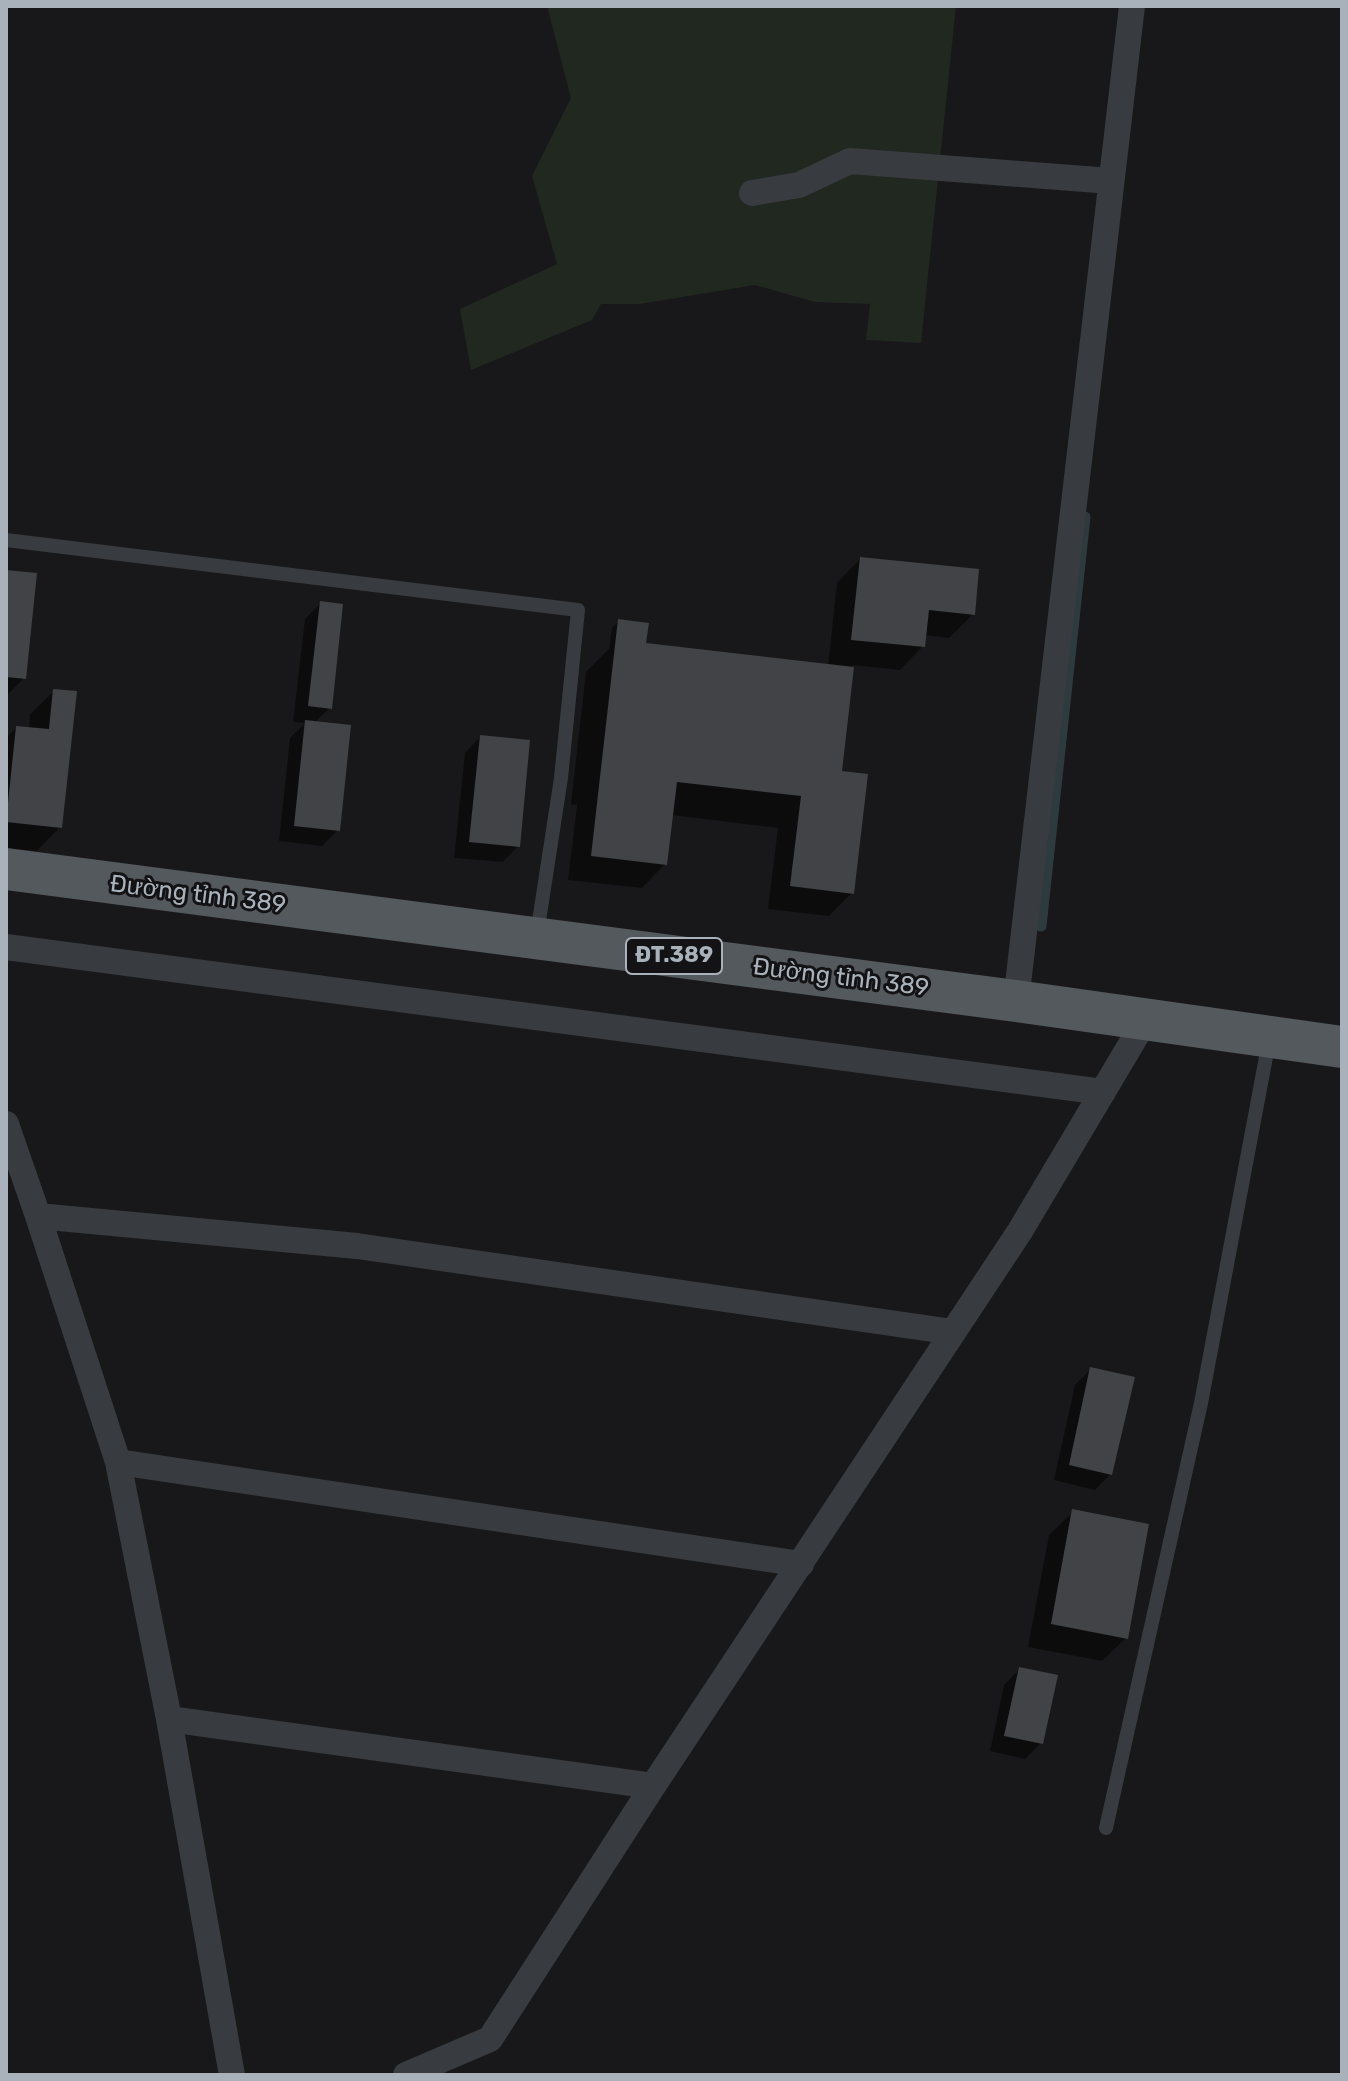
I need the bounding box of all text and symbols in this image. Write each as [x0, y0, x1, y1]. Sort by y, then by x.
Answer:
street label: Đường tỉnh 389 [108, 870, 288, 920]
road number: ĐT.389 [626, 938, 722, 974]
street label: Đường tỉnh 389 [751, 953, 931, 1003]

